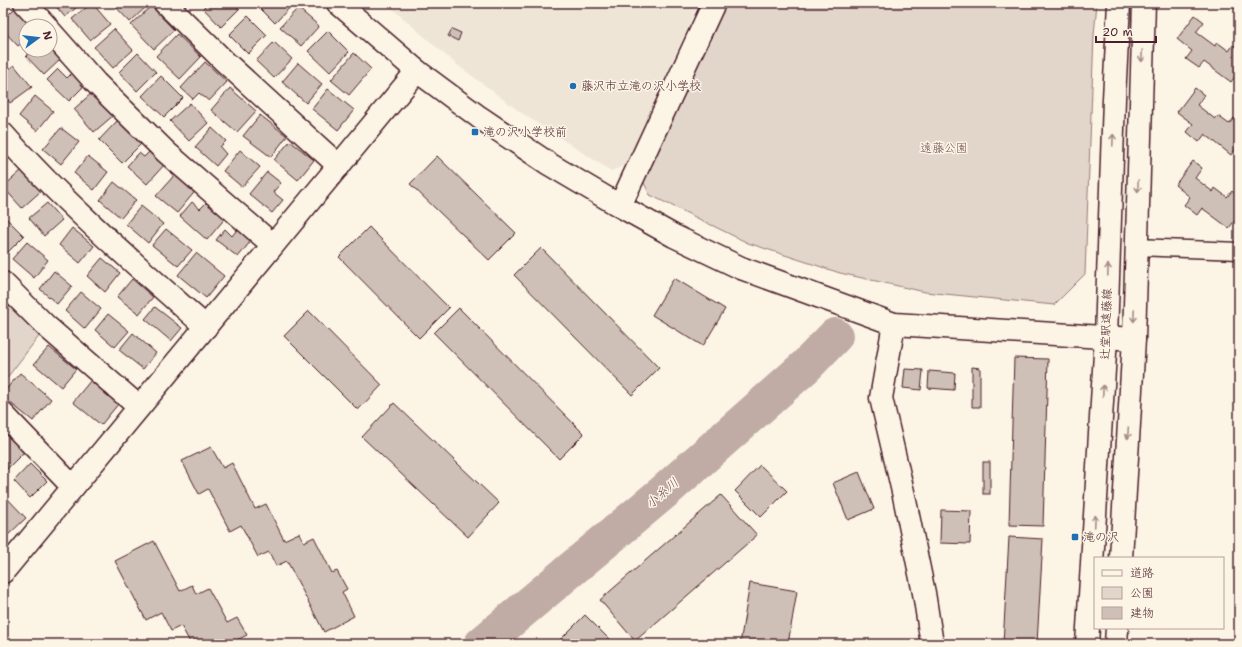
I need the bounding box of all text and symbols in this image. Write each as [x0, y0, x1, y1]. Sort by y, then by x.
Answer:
north arrow [18, 18, 58, 58]
scale bar [1096, 18, 1156, 44]
text: 20 m [1102, 24, 1133, 40]
text: N [39, 29, 56, 42]
one-way arrow [1139, 49, 1146, 62]
place label: 藤沢市立滝の沢小学校 [581, 78, 701, 94]
marker: 藤沢市立滝の沢小学校 [568, 81, 578, 91]
place label: 滝の沢小学校前 [483, 124, 567, 140]
marker: 滝の沢小学校前 [470, 127, 480, 137]
one-way arrow [1109, 134, 1116, 147]
park label: 遠藤公園 [920, 140, 968, 156]
one-way arrow [1134, 179, 1142, 192]
one-way arrow [1105, 264, 1112, 277]
street label: 辻堂駅遠藤線 [1097, 288, 1115, 360]
one-way arrow [1131, 309, 1138, 322]
one-way arrow [1099, 385, 1107, 398]
one-way arrow [1125, 426, 1132, 439]
water label: 小糸川 [642, 474, 682, 512]
one-way arrow [1092, 515, 1099, 528]
place label: 滝の沢 [1083, 529, 1119, 545]
marker: 滝の沢 [1070, 532, 1080, 542]
legend [1094, 557, 1224, 629]
text: 道路 [1130, 565, 1154, 581]
text: 公園 [1130, 585, 1154, 601]
text: 建物 [1130, 605, 1154, 621]

